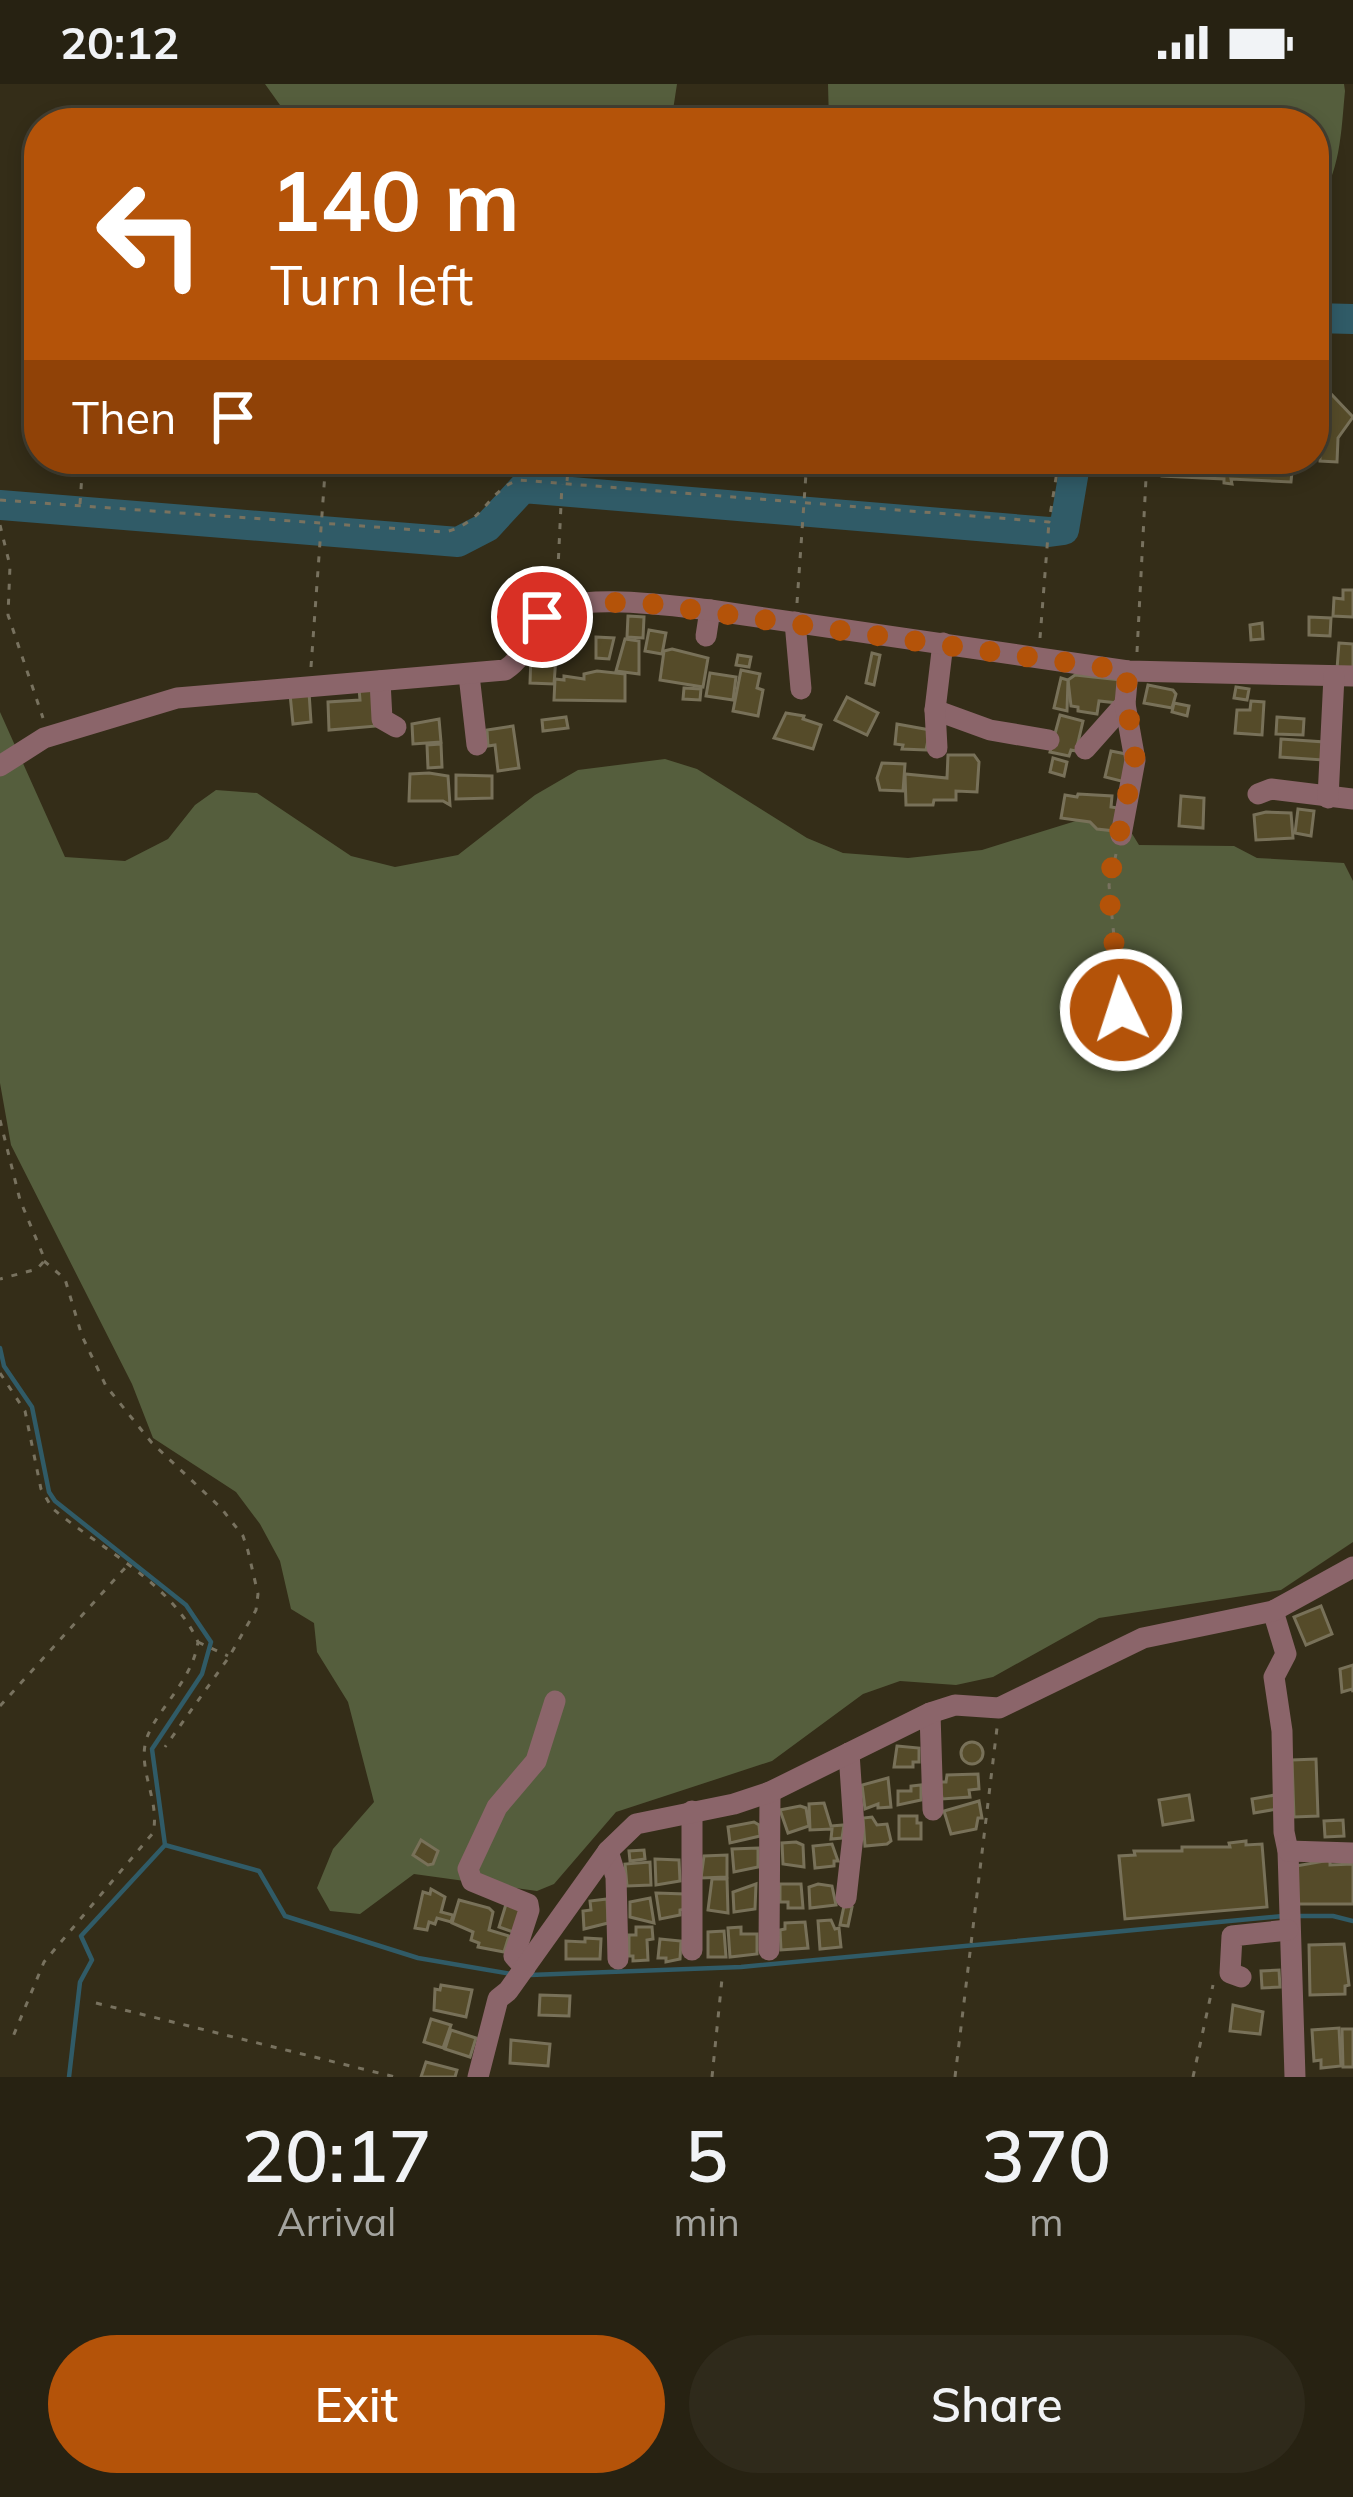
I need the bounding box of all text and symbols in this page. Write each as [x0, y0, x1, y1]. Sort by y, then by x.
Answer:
text: 20:12 [60, 14, 179, 70]
text: 140 m [270, 147, 520, 252]
icon: left [72, 156, 228, 312]
text: Turn left [270, 251, 473, 319]
icon: arrive [200, 384, 266, 450]
text: Then [72, 389, 176, 445]
pin [491, 566, 593, 668]
icon: arrive [509, 584, 575, 650]
position arrow [1058, 947, 1184, 1073]
text: 20:17 [242, 2110, 432, 2200]
text: 5 [685, 2110, 728, 2200]
text: 370 [982, 2110, 1111, 2200]
text: Arrival [277, 2197, 396, 2246]
text: min [673, 2197, 740, 2246]
text: m [1029, 2197, 1064, 2246]
button: Exit [48, 2335, 665, 2473]
button: Share [689, 2335, 1305, 2473]

